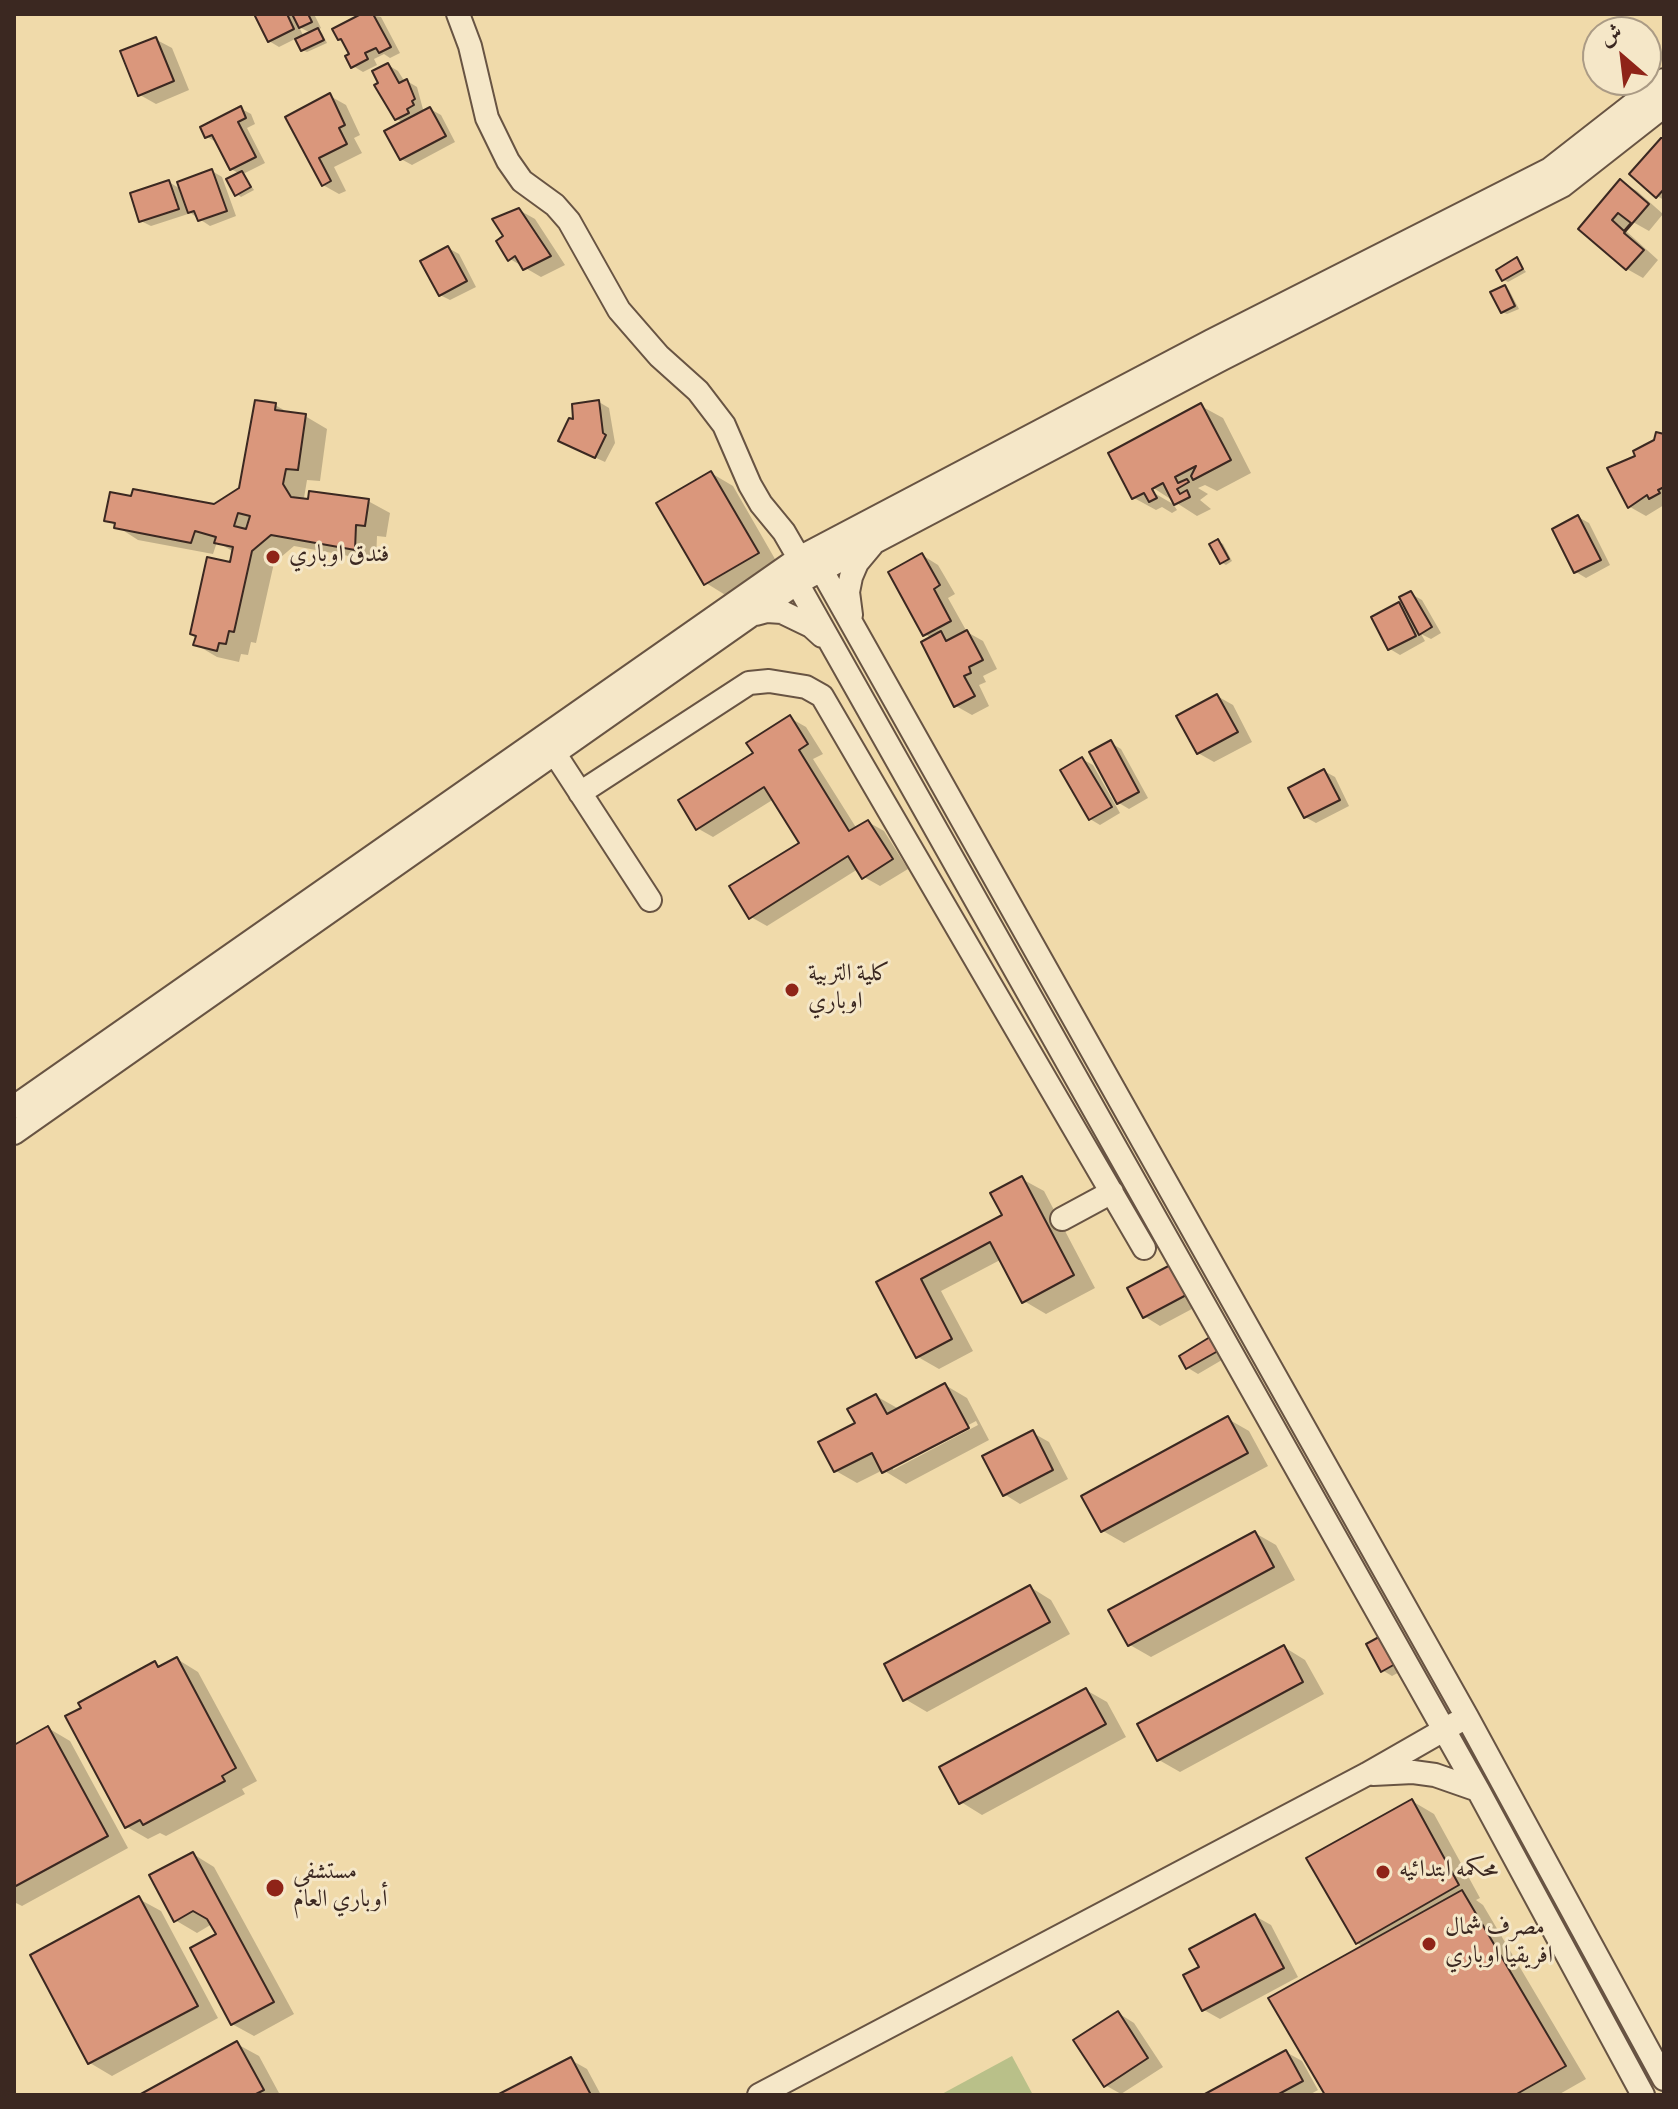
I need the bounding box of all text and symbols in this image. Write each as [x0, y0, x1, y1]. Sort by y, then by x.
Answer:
north arrow [1582, 16, 1662, 96]
text: ش [1595, 17, 1628, 55]
place label: فندق اوباري [289, 543, 389, 571]
marker: فندق اوباري [264, 548, 282, 566]
place label: كلية التربية اوباري [808, 962, 890, 1018]
marker: كلية التربية اوباري [783, 981, 801, 999]
place label: محكمه ابتدائيه [1399, 1858, 1498, 1886]
place label: مستشفي أوباري العام [293, 1860, 388, 1916]
marker: محكمه ابتدائيه [1374, 1863, 1392, 1881]
marker: مستشفي أوباري العام [264, 1877, 286, 1899]
place label: مصرف شمال افريقيا اوباري [1445, 1916, 1553, 1972]
marker: مصرف شمال افريقيا اوباري [1420, 1935, 1438, 1953]

